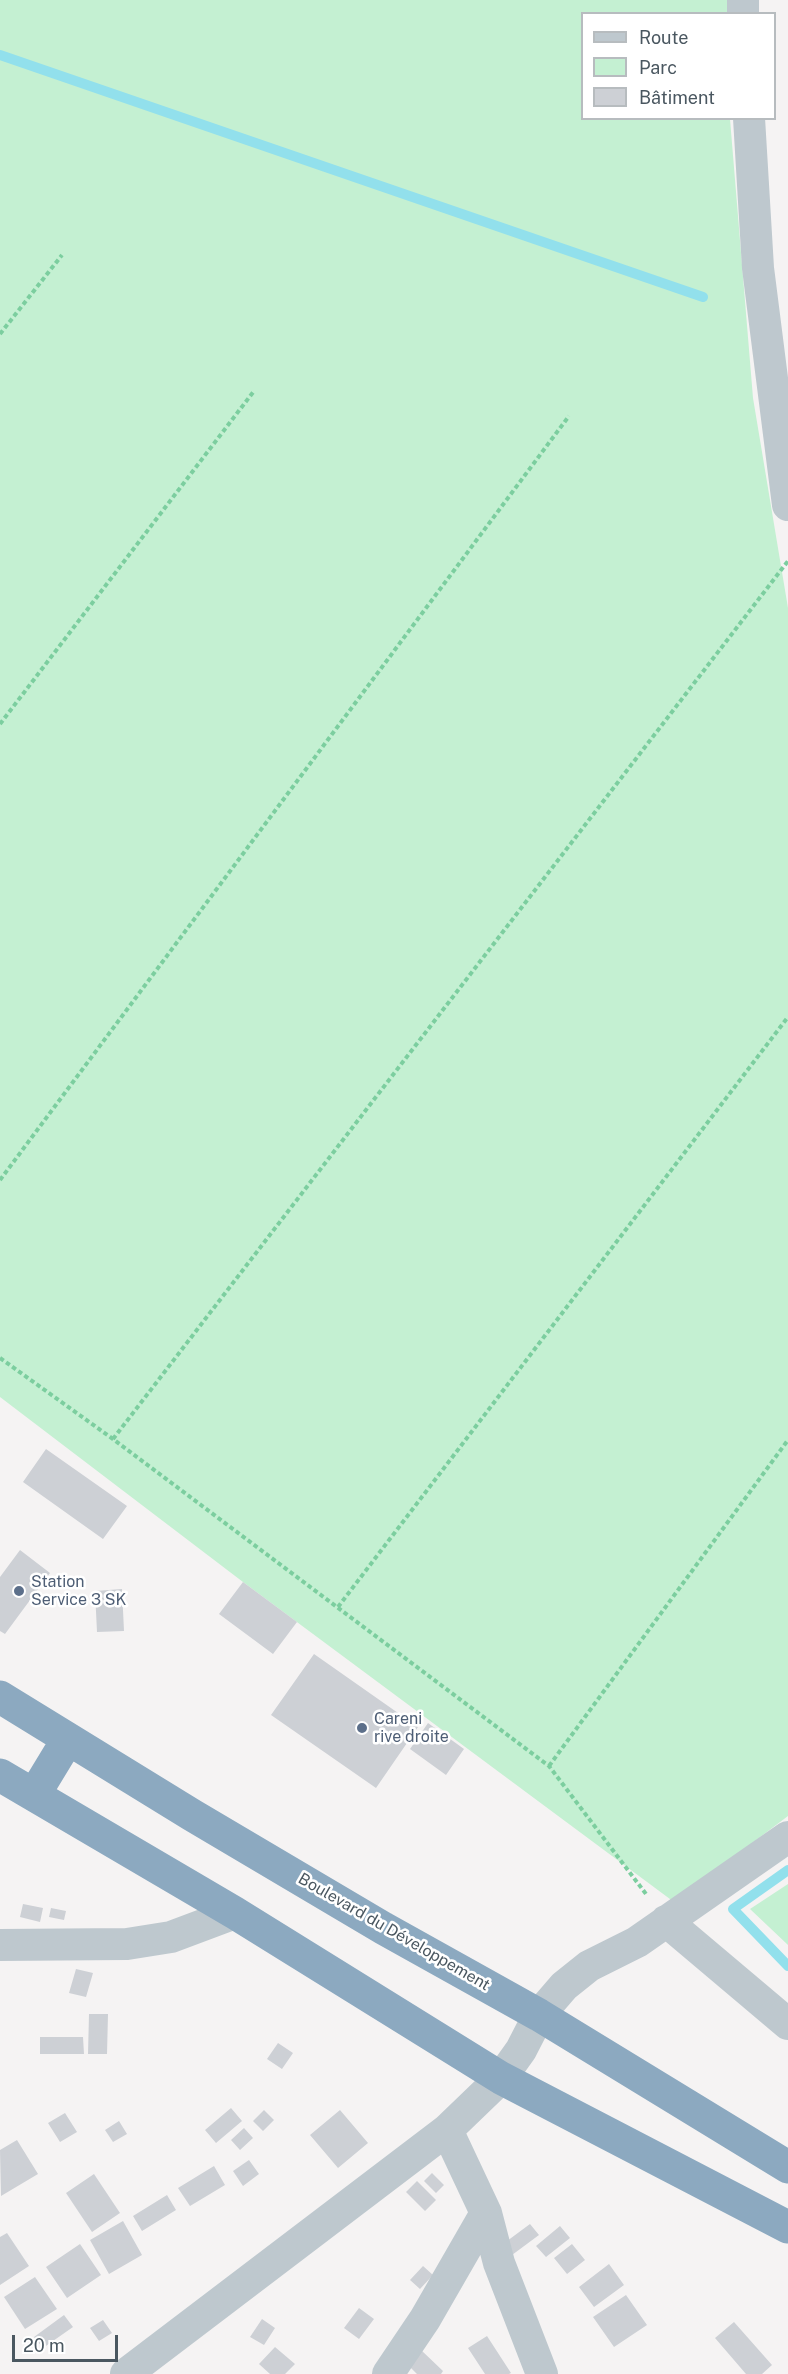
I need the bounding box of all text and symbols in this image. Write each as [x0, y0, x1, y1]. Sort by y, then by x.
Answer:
legend [581, 12, 776, 120]
text: Route [639, 27, 688, 48]
text: Parc [639, 57, 677, 78]
text: Bâtiment [639, 87, 715, 108]
place label: Station Service 3 SK [31, 1572, 126, 1610]
marker: Station Service 3 SK [12, 1584, 26, 1598]
place label: Careni rive droite [374, 1709, 449, 1747]
marker: Careni rive droite [355, 1721, 369, 1735]
street label: Boulevard du Développement [295, 1869, 493, 1995]
scale bar [15, 2323, 122, 2361]
text: 20 m [23, 2335, 65, 2356]

